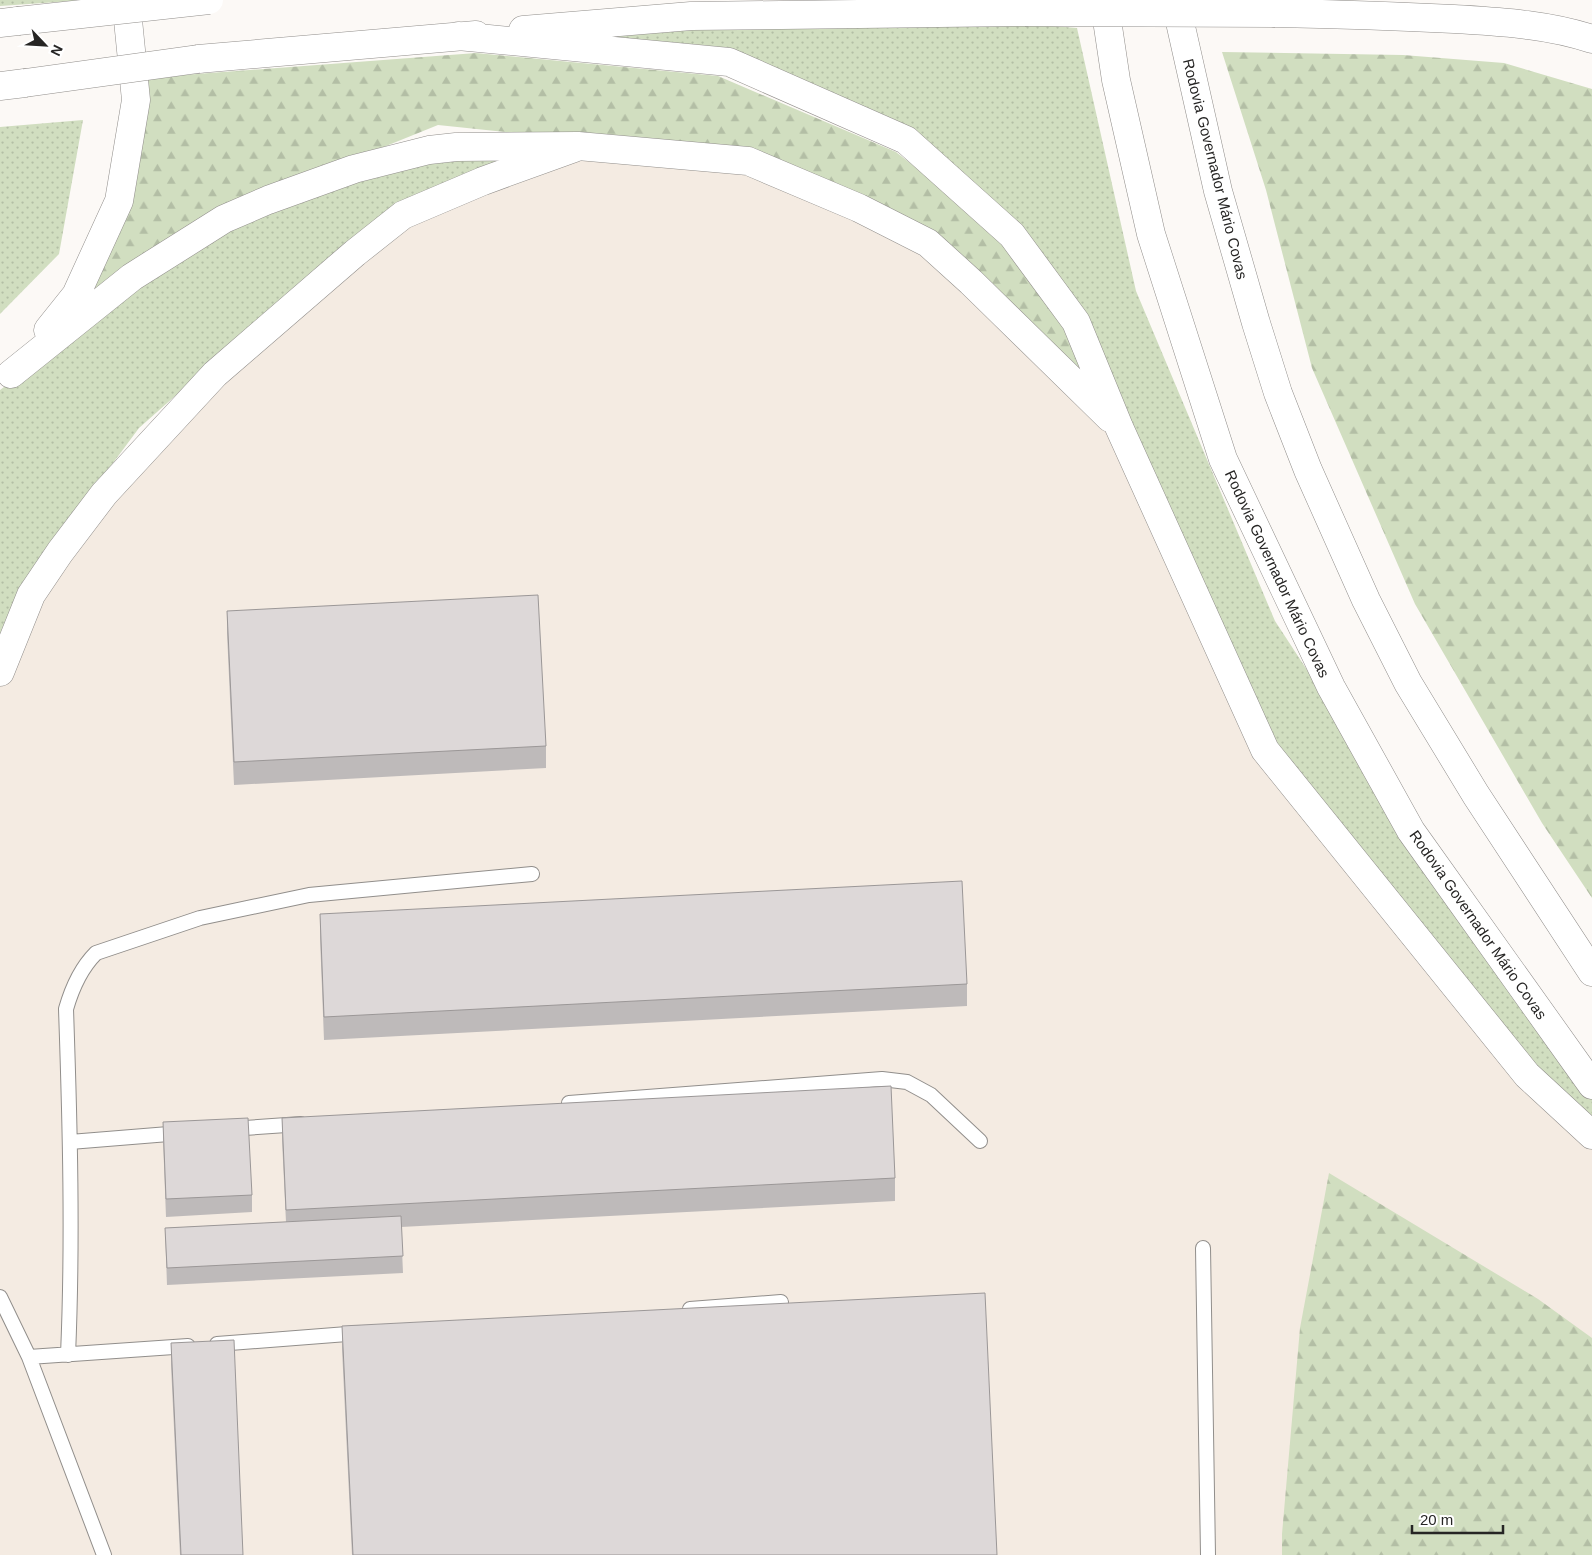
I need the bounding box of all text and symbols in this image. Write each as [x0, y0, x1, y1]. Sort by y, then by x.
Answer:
north arrow [20, 20, 70, 70]
text: N [47, 43, 66, 58]
street label: Rodovia Governador Mário Covas [1180, 57, 1251, 281]
street label: Rodovia Governador Mário Covas [1222, 467, 1333, 680]
street label: Rodovia Governador Mário Covas [1406, 827, 1550, 1022]
scale bar [1412, 1502, 1503, 1534]
text: 20 m [1420, 1511, 1453, 1528]

